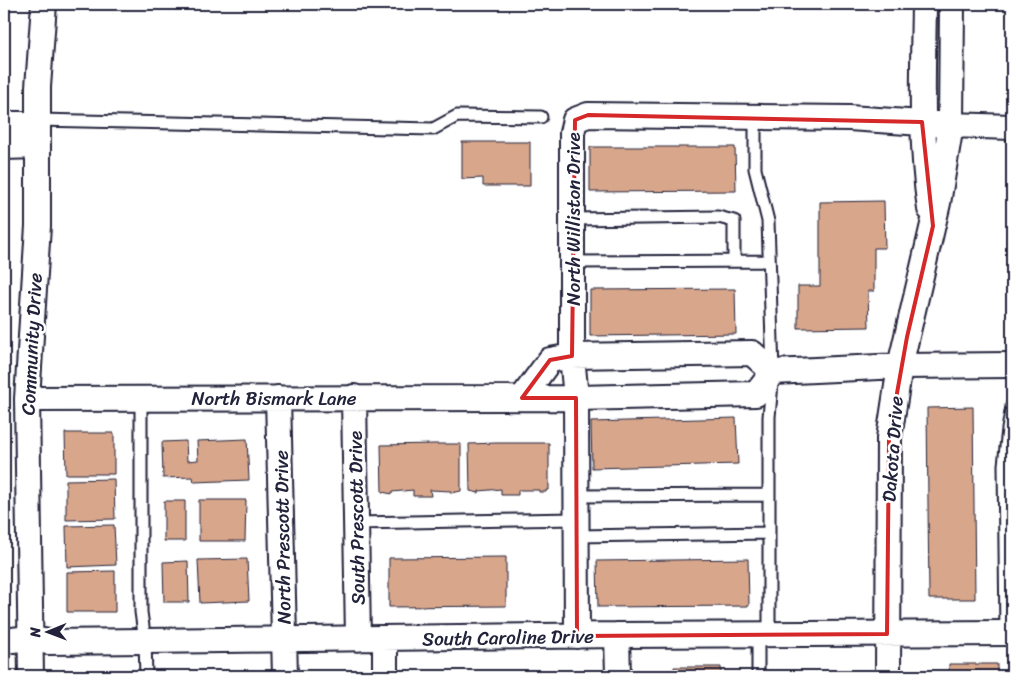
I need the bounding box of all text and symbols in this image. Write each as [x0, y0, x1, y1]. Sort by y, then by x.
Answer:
street label: North Williston Drive [557, 132, 590, 306]
street label: Community Drive [11, 272, 52, 416]
street label: North Bismark Lane [191, 382, 357, 415]
street label: Dakota Drive [872, 395, 913, 503]
street label: South Prescott Drive [338, 431, 375, 605]
street label: North Prescott Drive [264, 449, 301, 624]
north arrow [22, 608, 72, 658]
street label: South Caroline Drive [422, 619, 594, 655]
text: N [23, 627, 48, 638]

